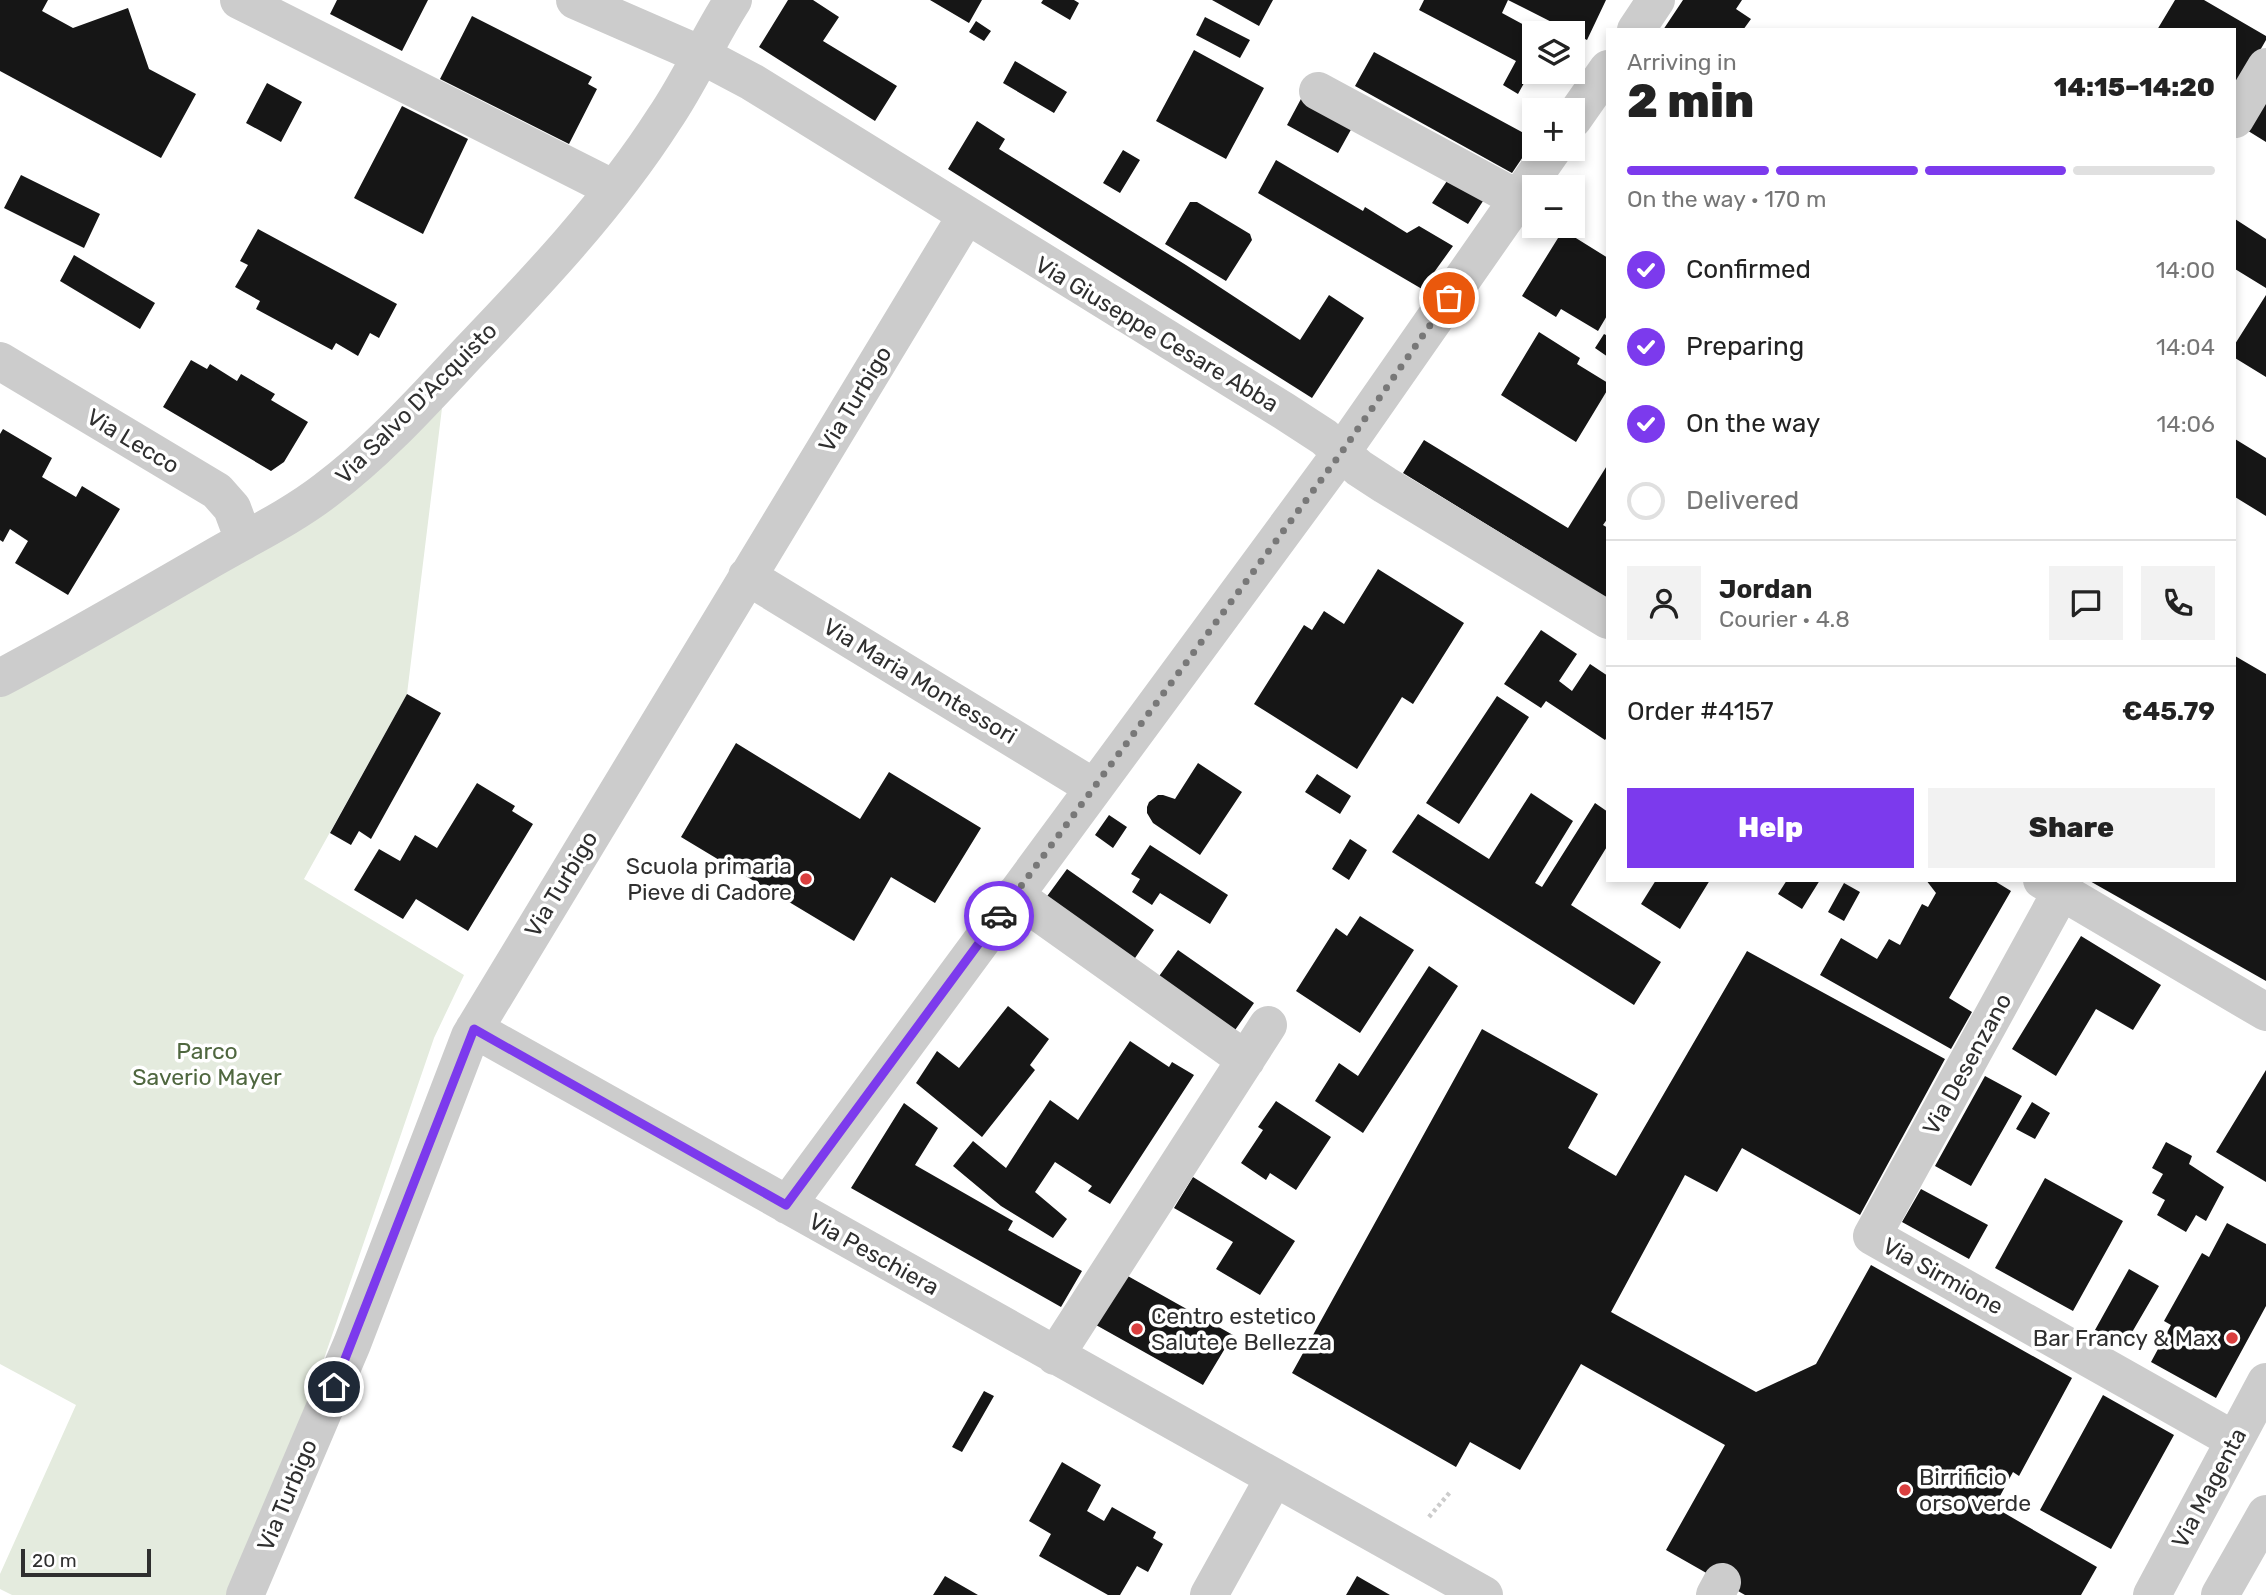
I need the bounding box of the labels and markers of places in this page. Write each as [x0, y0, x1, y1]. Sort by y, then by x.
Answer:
pin [1419, 268, 1479, 328]
place label: Scuola primaria Pieve di Cadore [626, 852, 792, 906]
marker: Scuola primaria Pieve di Cadore [798, 871, 814, 887]
place label: Centro estetico Salute e Bellezza [1151, 1302, 1332, 1356]
marker: Centro estetico Salute e Bellezza [1129, 1321, 1145, 1337]
place label: Bar Francy & Max [2033, 1324, 2218, 1352]
marker: Bar Francy & Max [2224, 1330, 2240, 1346]
pin [304, 1357, 364, 1417]
place label: Birrificio orso verde [1919, 1463, 2031, 1517]
marker: Birrificio orso verde [1897, 1482, 1913, 1498]

